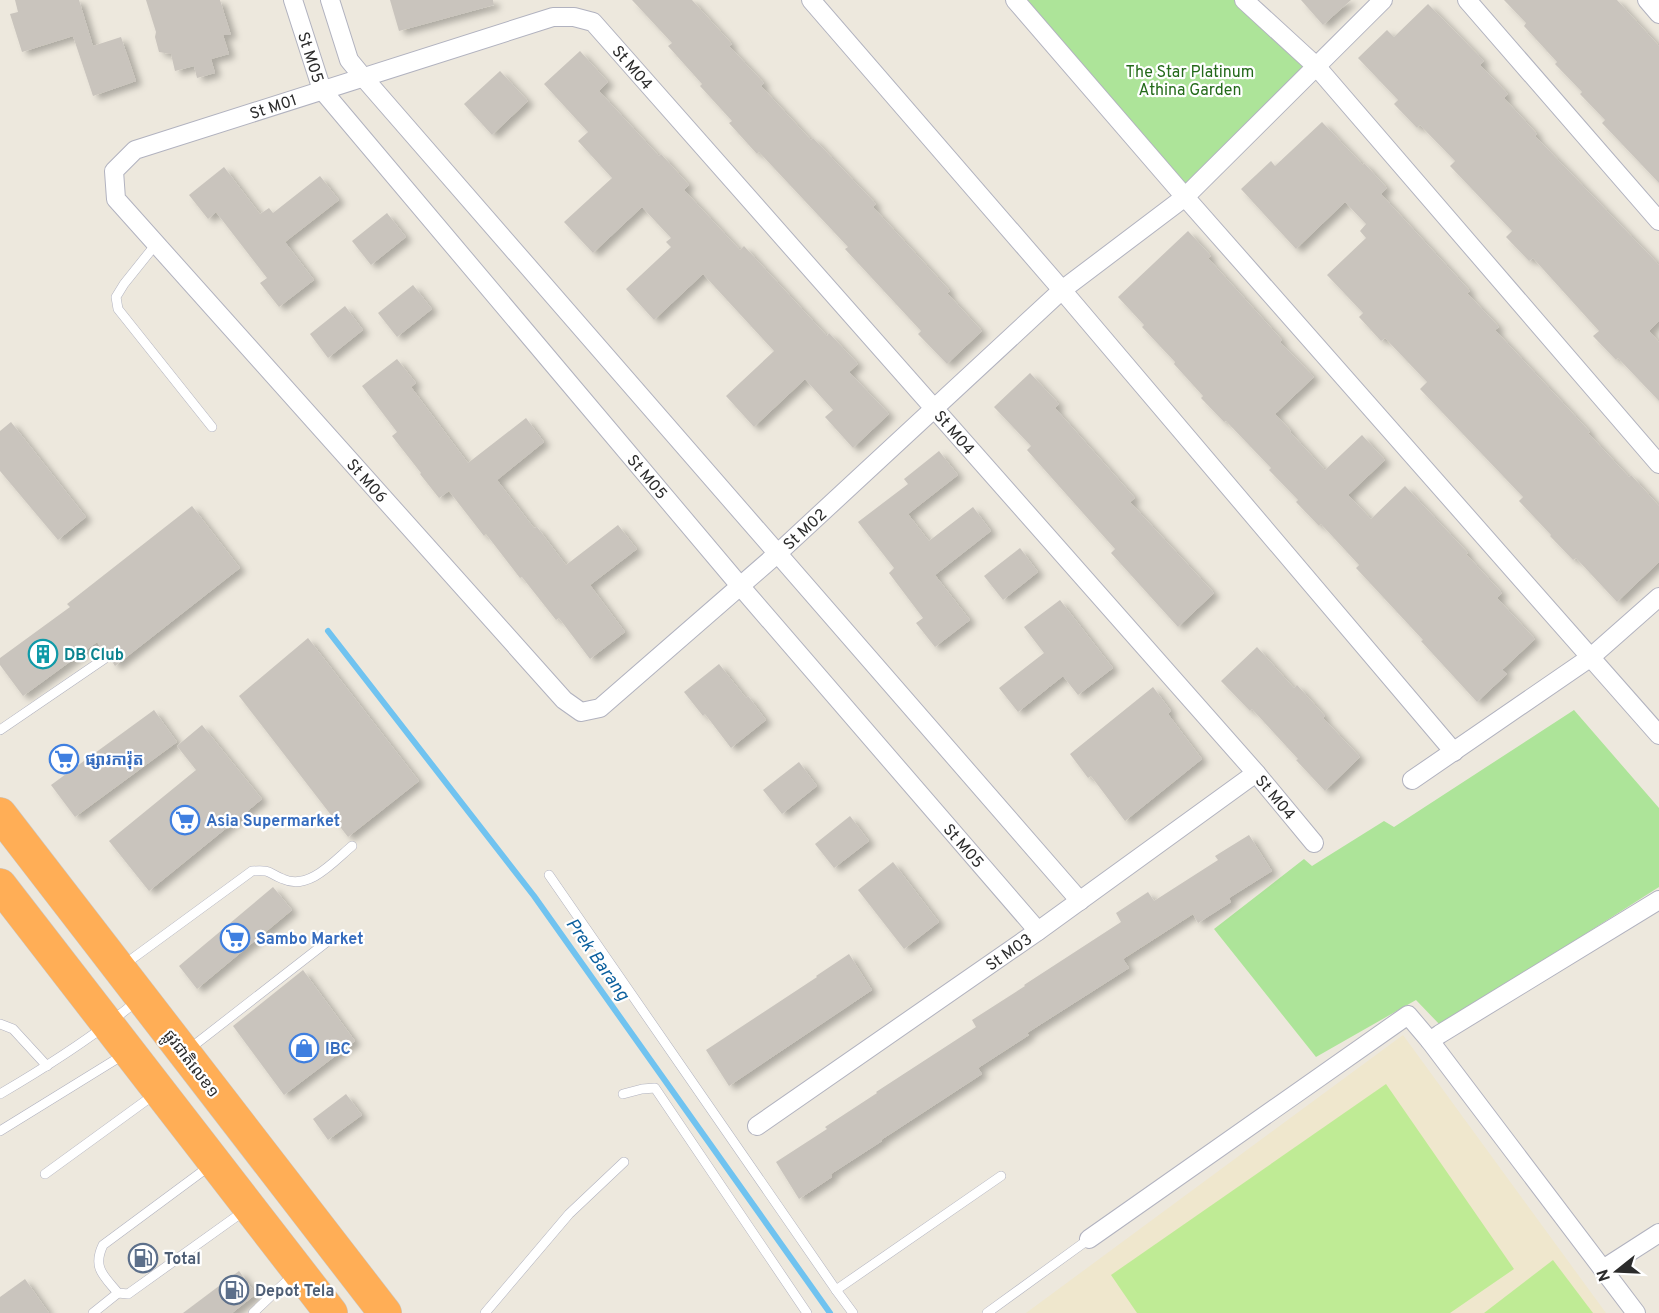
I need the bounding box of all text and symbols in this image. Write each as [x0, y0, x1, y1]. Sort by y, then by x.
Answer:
street label: St M05 [292, 30, 327, 86]
street label: St M04 [607, 42, 656, 95]
park label: The Star Platinum Athina Garden [1126, 63, 1254, 101]
street label: St M01 [248, 91, 300, 125]
street label: St M04 [929, 407, 978, 460]
street label: St M05 [622, 451, 671, 504]
street label: St M06 [341, 456, 391, 508]
street label: St M02 [780, 505, 832, 555]
building icon: DB Club [27, 638, 59, 670]
place label: DB Club [64, 646, 124, 666]
supermarket icon: ផ្សារការ៉ុត [48, 743, 80, 775]
place label: ផ្សារការ៉ុត [85, 750, 144, 771]
street label: St M04 [1250, 772, 1299, 825]
supermarket icon: Asia Supermarket [169, 804, 201, 836]
place label: Asia Supermarket [206, 812, 340, 832]
street label: St M05 [938, 820, 987, 873]
water label: Prek Barang [560, 914, 634, 1006]
supermarket icon: Sambo Market [219, 922, 251, 954]
place label: Sambo Market [256, 930, 363, 950]
street label: St M03 [982, 930, 1037, 976]
street label: ផ្លូវជាតិលេខ១ [156, 1026, 223, 1104]
shop icon: IBC [288, 1032, 320, 1064]
place label: IBC [325, 1040, 351, 1060]
north arrow [1587, 1241, 1647, 1301]
fuel station icon: Total [127, 1242, 159, 1274]
place label: Total [164, 1250, 201, 1270]
text: N [1593, 1266, 1616, 1284]
fuel station icon: Depot Tela [218, 1274, 250, 1306]
place label: Depot Tela [255, 1282, 334, 1302]

